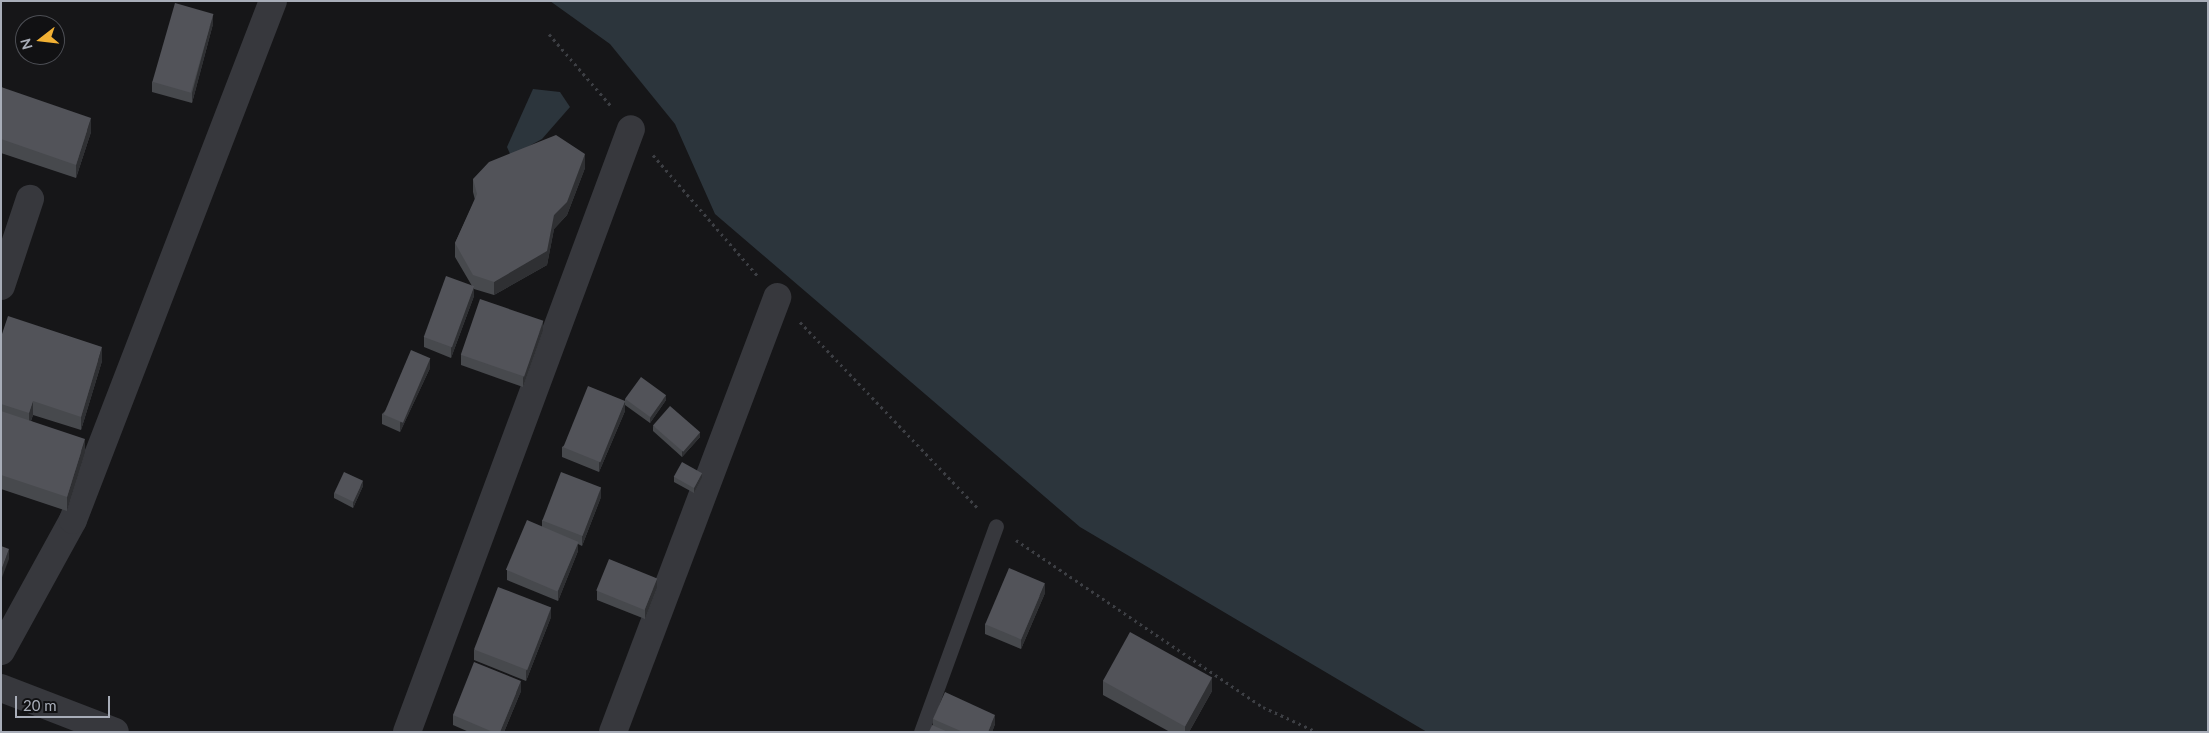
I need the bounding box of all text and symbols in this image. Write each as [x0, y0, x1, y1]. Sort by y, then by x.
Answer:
north arrow [15, 15, 65, 65]
text: N [16, 36, 36, 52]
scale bar [18, 686, 112, 718]
text: 20 m [23, 696, 57, 714]

